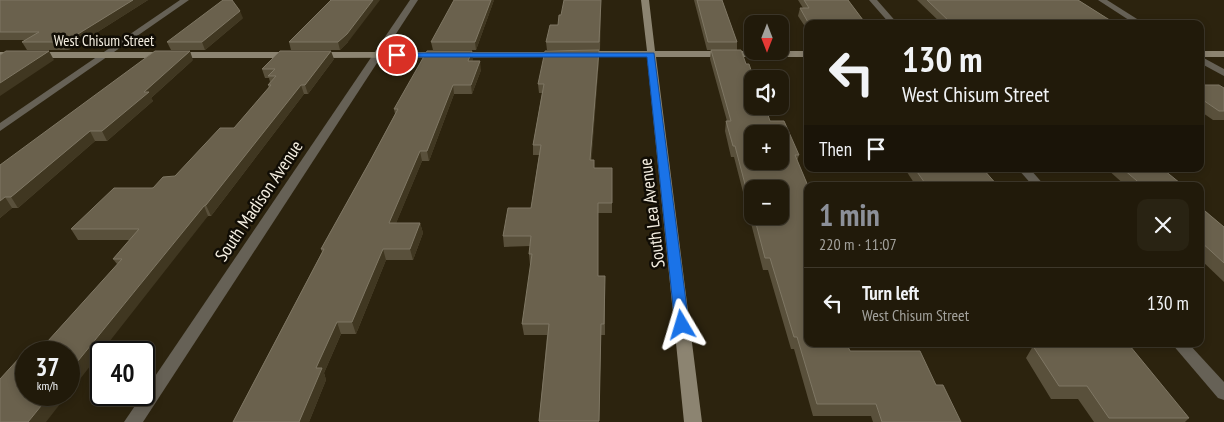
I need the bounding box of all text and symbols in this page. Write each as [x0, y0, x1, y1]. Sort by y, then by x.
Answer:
north arrow [744, 15, 789, 60]
map controls [744, 15, 789, 225]
street label: West Chisum Street [54, 31, 154, 50]
pin [376, 34, 418, 76]
text: 130 m [902, 36, 983, 82]
icon: left [819, 40, 884, 105]
icon: arrive [383, 41, 411, 69]
button: sound [744, 70, 789, 115]
text: West Chisum Street [902, 80, 1049, 108]
button: + [744, 125, 789, 170]
icon: arrive [862, 135, 890, 163]
street label: South Madison Avenue [210, 136, 308, 266]
text: Then [819, 137, 852, 161]
street label: South Lea Avenue [633, 157, 670, 269]
button: − [744, 180, 789, 225]
text: 1 min [819, 195, 880, 234]
button: close [1137, 199, 1189, 251]
text: 220 m · 11:07 [819, 234, 897, 254]
text: Turn left [862, 281, 919, 305]
icon: left [819, 289, 847, 317]
text: 130 m [1147, 291, 1189, 315]
position arrow [655, 298, 707, 350]
text: West Chisum Street [862, 305, 969, 325]
speed limit sign: 40 [90, 341, 155, 406]
text: 37 [36, 351, 59, 383]
text: km/h [37, 378, 58, 393]

